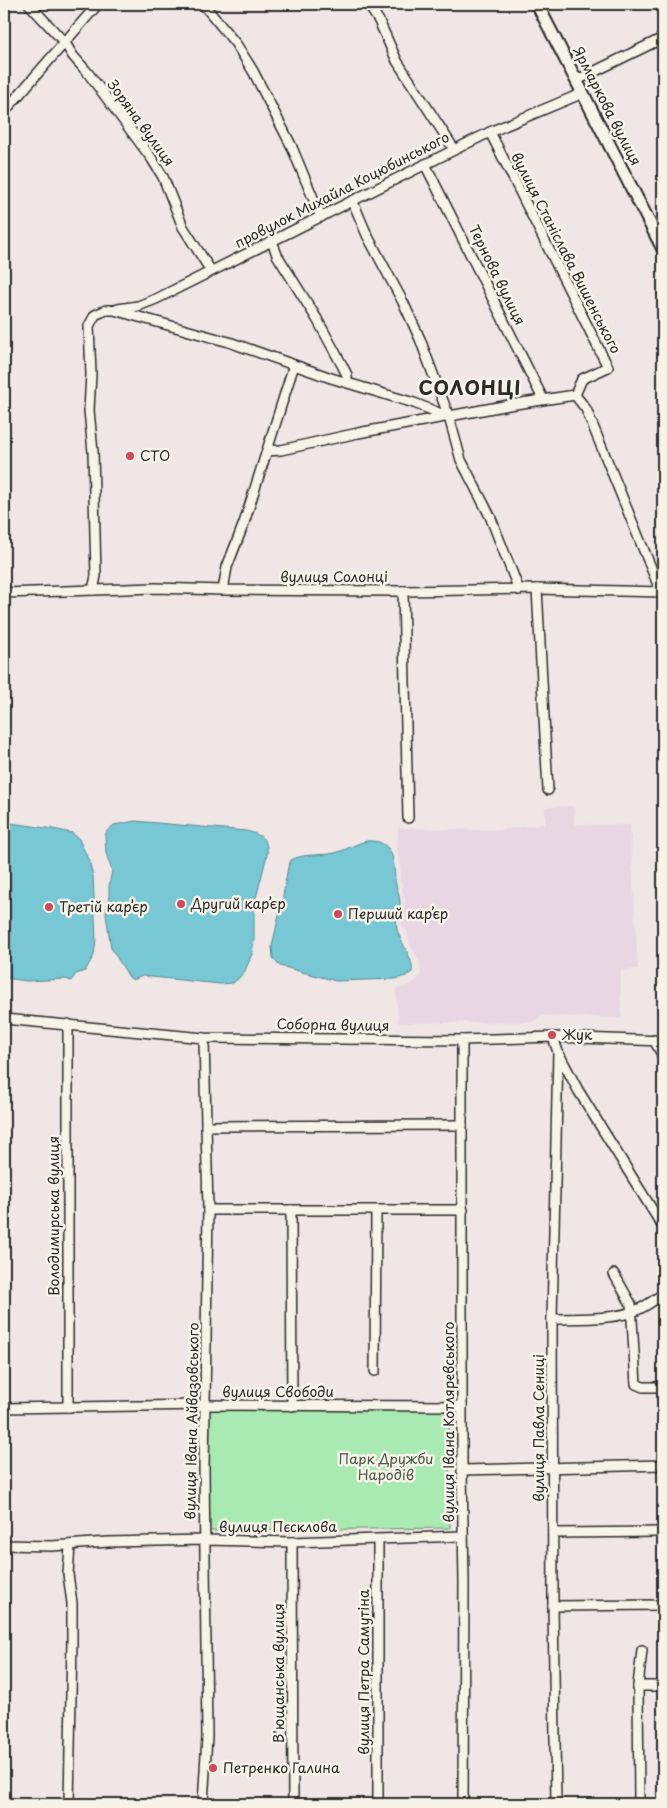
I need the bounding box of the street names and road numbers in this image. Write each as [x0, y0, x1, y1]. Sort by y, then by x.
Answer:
street label: Ярмаркова вулиця [568, 42, 647, 169]
street label: Зоряна вулиця [103, 75, 180, 170]
street label: провулок Михайла Коцюбинського [231, 126, 453, 253]
street label: вулиця Станіслава Вишенського [506, 148, 627, 357]
street label: Тернова вулиця [464, 221, 531, 329]
street label: вулиця Солонці [280, 566, 388, 587]
street label: Соборна вулиця [276, 1013, 390, 1036]
street label: Володимирська вулиця [43, 1136, 64, 1296]
street label: вулиця Івана Котляревського [438, 1321, 459, 1522]
street label: вулиця Івана Айвазовського [179, 1322, 204, 1520]
street label: вулиця Павла Сениці [528, 1354, 549, 1502]
street label: вулиця Свободи [222, 1381, 334, 1402]
street label: вулиця Пєсклова [219, 1516, 337, 1537]
street label: вулиця Петра Самутіна [353, 1589, 374, 1755]
street label: В'ющанська вулиця [268, 1603, 289, 1743]

